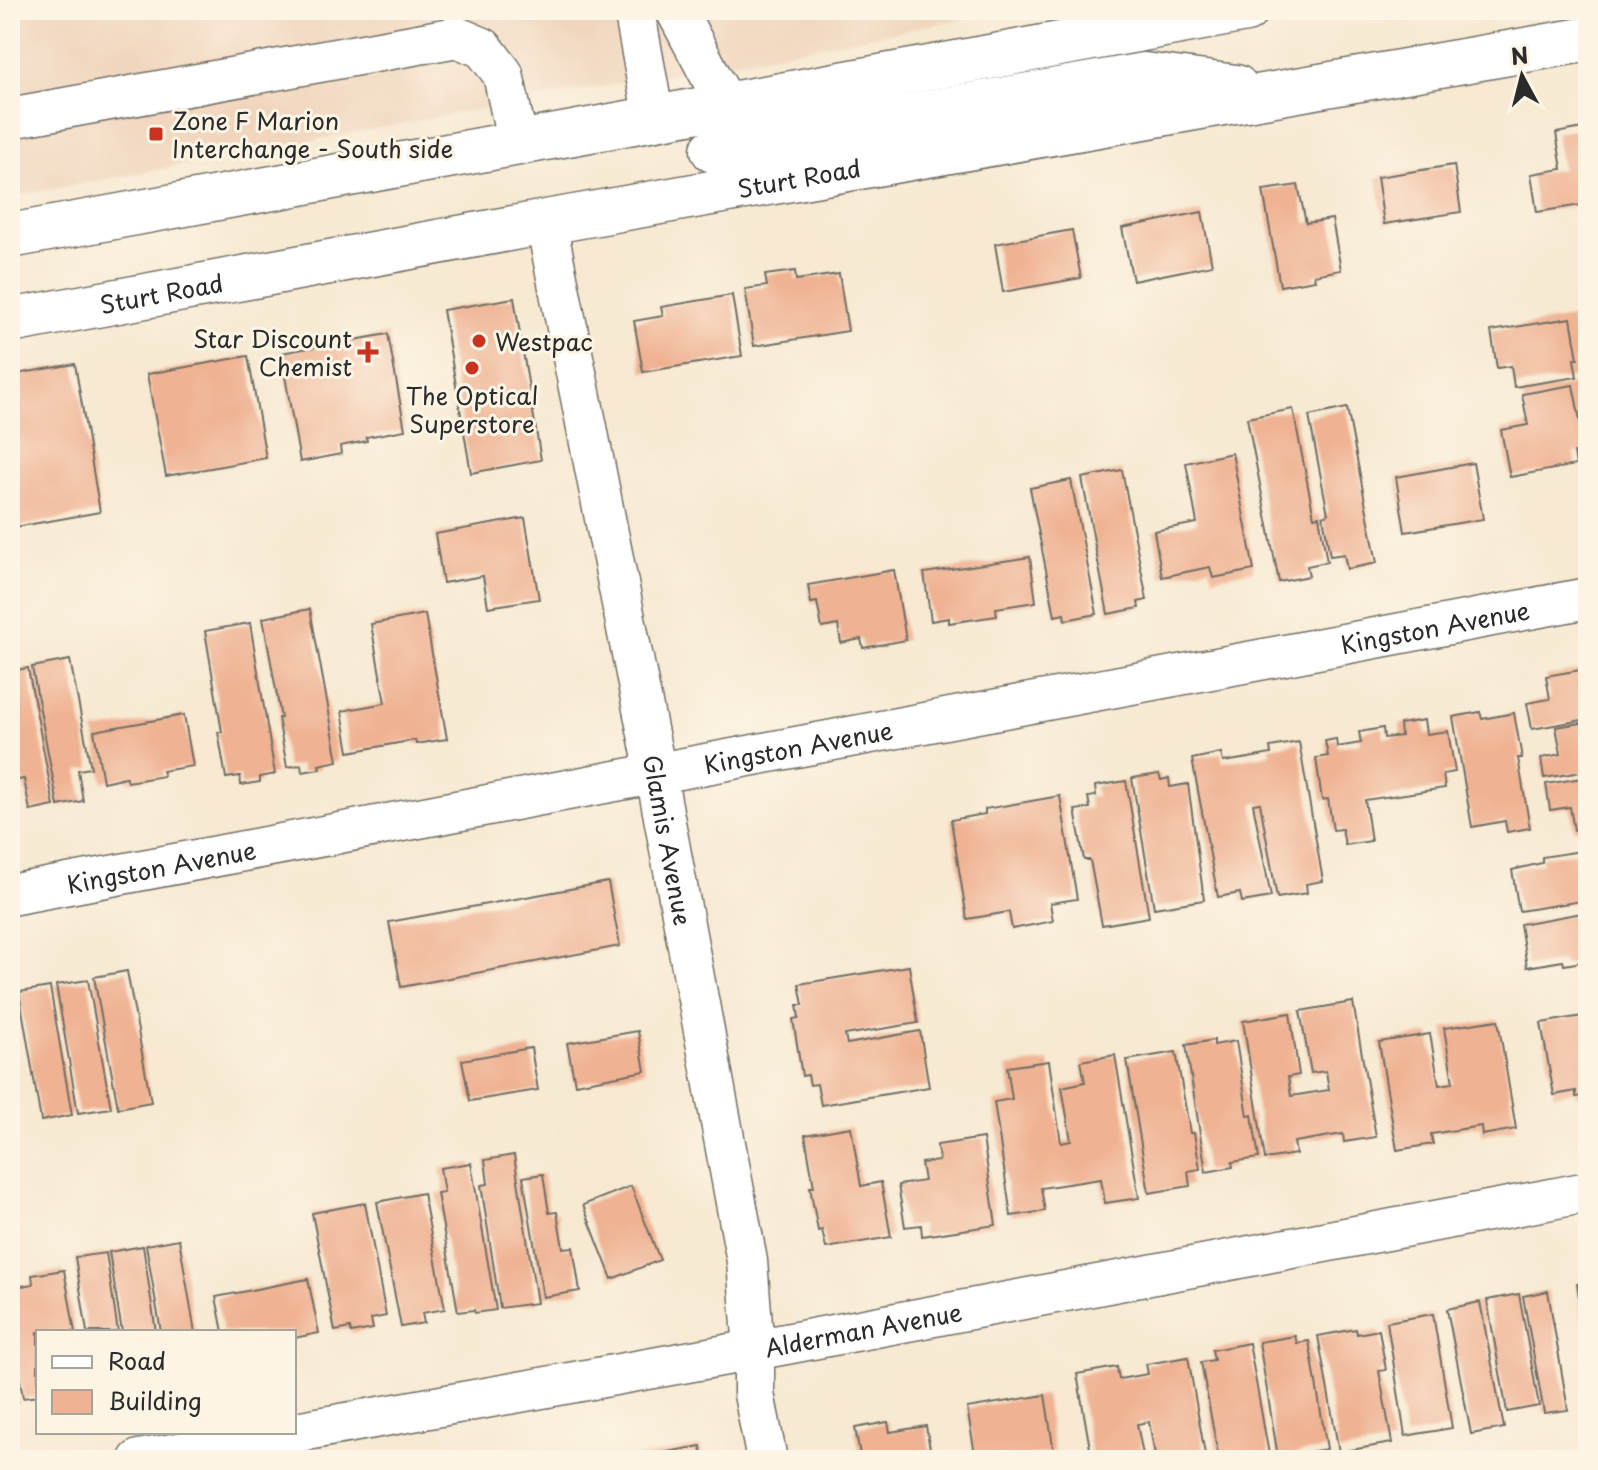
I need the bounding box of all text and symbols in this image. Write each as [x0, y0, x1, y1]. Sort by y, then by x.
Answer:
north arrow [1482, 36, 1562, 116]
text: N [1509, 37, 1530, 72]
place label: Zone F Marion Interchange - South side [172, 102, 453, 166]
marker: Zone F Marion Interchange - South side [147, 125, 165, 143]
street label: Sturt Road [735, 149, 864, 206]
street label: Sturt Road [97, 264, 226, 322]
place label: Star Discount Chemist [193, 320, 352, 384]
place label: Westpac [495, 323, 593, 359]
marker: Westpac [470, 332, 488, 350]
marker: Star Discount Chemist [359, 343, 377, 361]
marker: The Optical Superstore [463, 359, 481, 377]
place label: The Optical Superstore [406, 377, 538, 441]
street label: Kingston Avenue [1338, 591, 1532, 662]
street label: Kingston Avenue [701, 711, 896, 782]
street label: Glamis Avenue [635, 752, 702, 928]
street label: Kingston Avenue [64, 831, 259, 902]
street label: Alderman Avenue [762, 1293, 965, 1366]
legend [36, 1330, 296, 1434]
text: Road [108, 1342, 166, 1378]
text: Building [108, 1382, 202, 1418]

